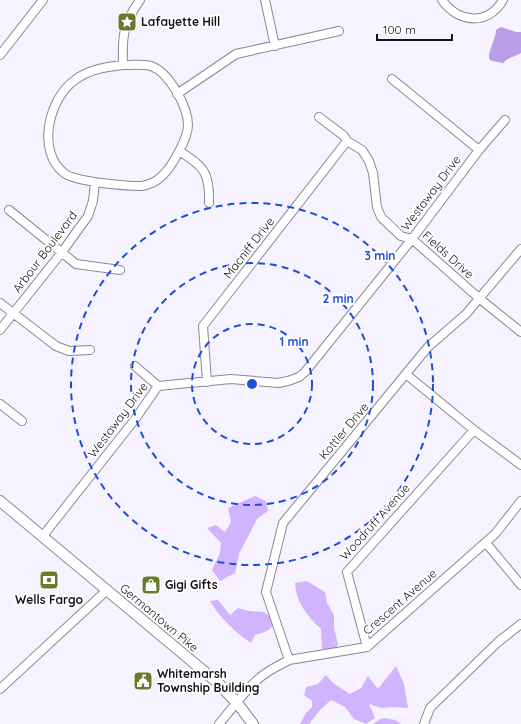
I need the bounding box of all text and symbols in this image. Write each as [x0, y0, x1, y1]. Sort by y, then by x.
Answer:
place icon: Lafayette Hill [116, 11, 138, 33]
place label: Lafayette Hill [141, 14, 220, 29]
scale bar [377, 16, 452, 42]
text: 100 m [383, 22, 416, 37]
street label: Westaway Drive [397, 152, 464, 233]
street label: Arbour Boulevard [9, 208, 80, 295]
street label: Macniff Drive [220, 214, 277, 281]
street label: Fields Drive [420, 228, 477, 282]
text: 3 min [365, 248, 395, 263]
text: 2 min [322, 291, 354, 306]
text: 1 min [279, 334, 309, 349]
centre of rings [245, 377, 259, 391]
street label: Westaway Drive [84, 379, 151, 460]
street label: Kottler Drive [316, 399, 372, 462]
street label: Woodruff Avenue [336, 480, 413, 563]
street label: Crescent Avenue [360, 565, 440, 638]
bank icon: Wells Fargo [38, 569, 60, 591]
shop icon: Gigi Gifts [140, 574, 162, 596]
place label: Gigi Gifts [165, 577, 218, 592]
street label: Germantown Pike [117, 580, 202, 655]
place label: Wells Fargo [15, 592, 83, 607]
place label: Whitemarsh Township Building [157, 666, 260, 695]
public building icon: Whitemarsh Township Building [132, 670, 154, 692]

